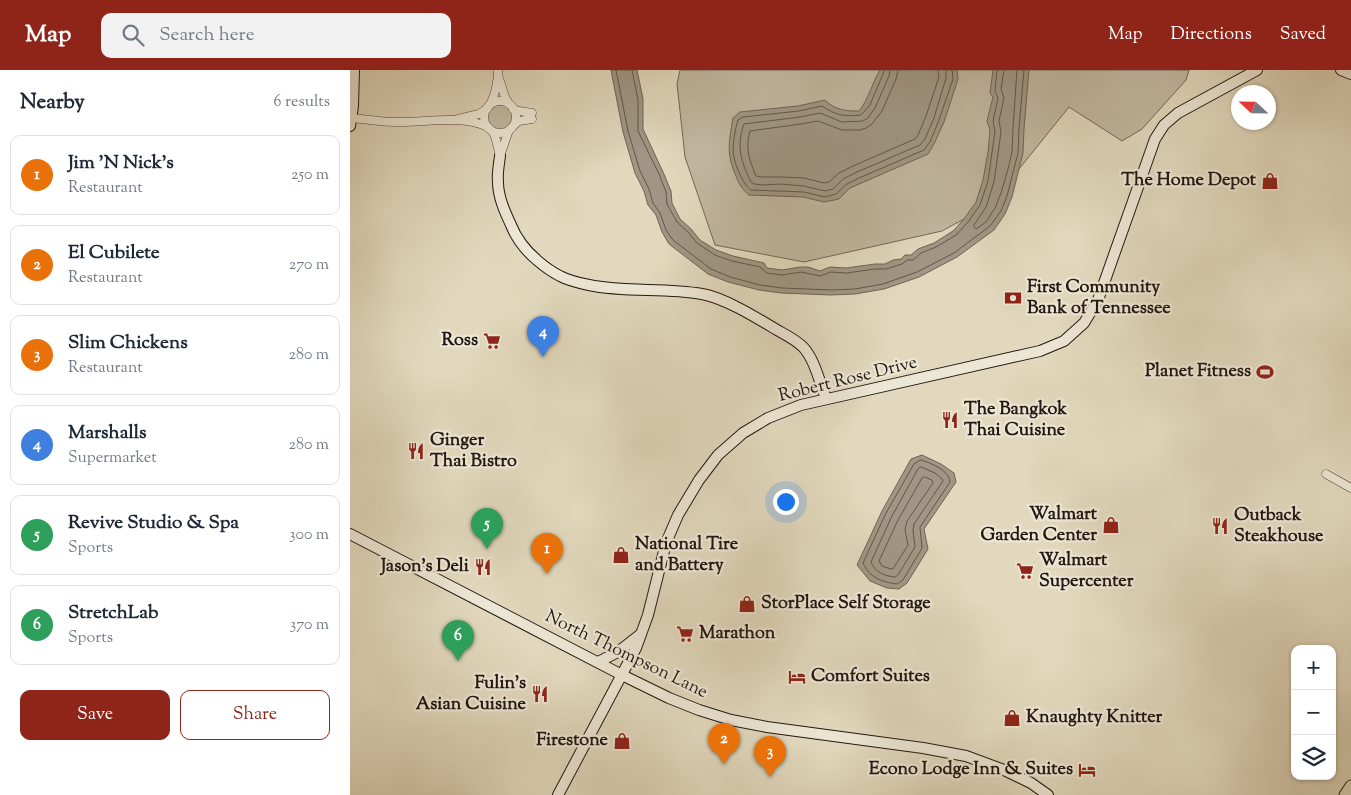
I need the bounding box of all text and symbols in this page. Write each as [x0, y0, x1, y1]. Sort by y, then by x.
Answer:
search box [101, 13, 451, 58]
text: Map [25, 18, 71, 52]
icon: search [119, 21, 147, 49]
text: Search here [159, 22, 255, 49]
text: Map [1108, 22, 1143, 48]
text: Directions [1171, 22, 1252, 48]
text: Saved [1280, 22, 1326, 48]
north arrow [1231, 85, 1276, 130]
text: Nearby [20, 88, 85, 118]
text: 6 results [274, 91, 330, 114]
text: Jim 'N Nick's [68, 150, 174, 177]
text: 1 [34, 164, 40, 187]
text: 250 m [291, 164, 329, 187]
place label: The Home Depot [1121, 168, 1257, 194]
shop icon: The Home Depot [1260, 171, 1280, 191]
text: Restaurant [68, 177, 143, 200]
text: El Cubilete [68, 240, 160, 267]
text: 2 [33, 254, 41, 277]
text: 270 m [289, 254, 329, 277]
text: Restaurant [68, 267, 143, 290]
place label: First Community Bank of Tennessee [1027, 275, 1171, 322]
bank icon: First Community Bank of Tennessee [1003, 288, 1023, 308]
pin: 4 [527, 316, 559, 357]
place label: Ross [442, 328, 478, 354]
text: Slim Chickens [68, 330, 188, 357]
supermarket icon: Ross [482, 331, 502, 351]
text: 3 [34, 344, 40, 367]
text: 280 m [288, 344, 329, 367]
street label: Robert Rose Drive [776, 350, 920, 410]
text: Restaurant [68, 357, 143, 380]
place label: Planet Fitness [1145, 359, 1251, 385]
sports icon: Planet Fitness [1255, 362, 1275, 382]
place label: The Bangkok Thai Cuisine [964, 397, 1067, 444]
restaurant icon: The Bangkok Thai Cuisine [940, 410, 960, 430]
text: Marshalls [68, 420, 147, 447]
place label: Ginger Thai Bistro [430, 428, 517, 475]
text: 4 [33, 434, 41, 457]
text: 280 m [288, 434, 329, 457]
restaurant icon: Ginger Thai Bistro [406, 441, 426, 461]
text: Supermarket [68, 447, 157, 470]
your location [773, 489, 799, 515]
place label: Walmart Garden Center [980, 502, 1098, 549]
place label: Outback Steakhouse [1234, 503, 1324, 550]
pin: 5 [471, 508, 503, 549]
text: Revive Studio & Spa [68, 510, 239, 537]
shop icon: Walmart Garden Center [1101, 515, 1121, 535]
restaurant icon: Outback Steakhouse [1210, 516, 1230, 536]
text: 5 [34, 524, 40, 547]
text: 300 m [289, 524, 329, 547]
place label: National Tire and Battery [635, 532, 739, 579]
pin: 1 [531, 533, 563, 574]
text: Sports [68, 537, 113, 560]
shop icon: National Tire and Battery [611, 545, 631, 565]
place label: Walmart Supercenter [1039, 548, 1134, 595]
place label: Jason's Deli [379, 554, 470, 580]
restaurant icon: Jason's Deli [473, 557, 493, 577]
supermarket icon: Walmart Supercenter [1015, 561, 1035, 581]
place label: StorPlace Self Storage [761, 591, 931, 617]
shop icon: StorPlace Self Storage [737, 594, 757, 614]
text: StretchLab [68, 600, 158, 627]
street label: North Thompson Lane [540, 604, 712, 706]
text: 6 [33, 614, 41, 637]
text: 370 m [290, 614, 329, 637]
pin: 6 [442, 620, 474, 661]
place label: Marathon [699, 621, 776, 647]
supermarket icon: Marathon [675, 624, 695, 644]
text: Sports [68, 627, 113, 650]
map controls [1291, 645, 1336, 780]
button: + [1291, 645, 1336, 690]
place label: Comfort Suites [811, 664, 930, 690]
hotel icon: Comfort Suites [787, 667, 807, 687]
place label: Fulin's Asian Cuisine [416, 671, 527, 718]
restaurant icon: Fulin's Asian Cuisine [530, 684, 550, 704]
button: Save [20, 690, 170, 740]
button: Share [180, 690, 330, 740]
button: − [1291, 690, 1336, 735]
place label: Knaughty Knitter [1026, 705, 1163, 731]
shop icon: Knaughty Knitter [1002, 708, 1022, 728]
pin: 2 [708, 723, 740, 764]
place label: Firestone [536, 728, 609, 754]
shop icon: Firestone [612, 731, 632, 751]
button: layers [1291, 735, 1336, 780]
pin: 3 [754, 736, 786, 777]
place label: Econo Lodge Inn & Suites [869, 757, 1073, 783]
hotel icon: Econo Lodge Inn & Suites [1077, 760, 1097, 780]

